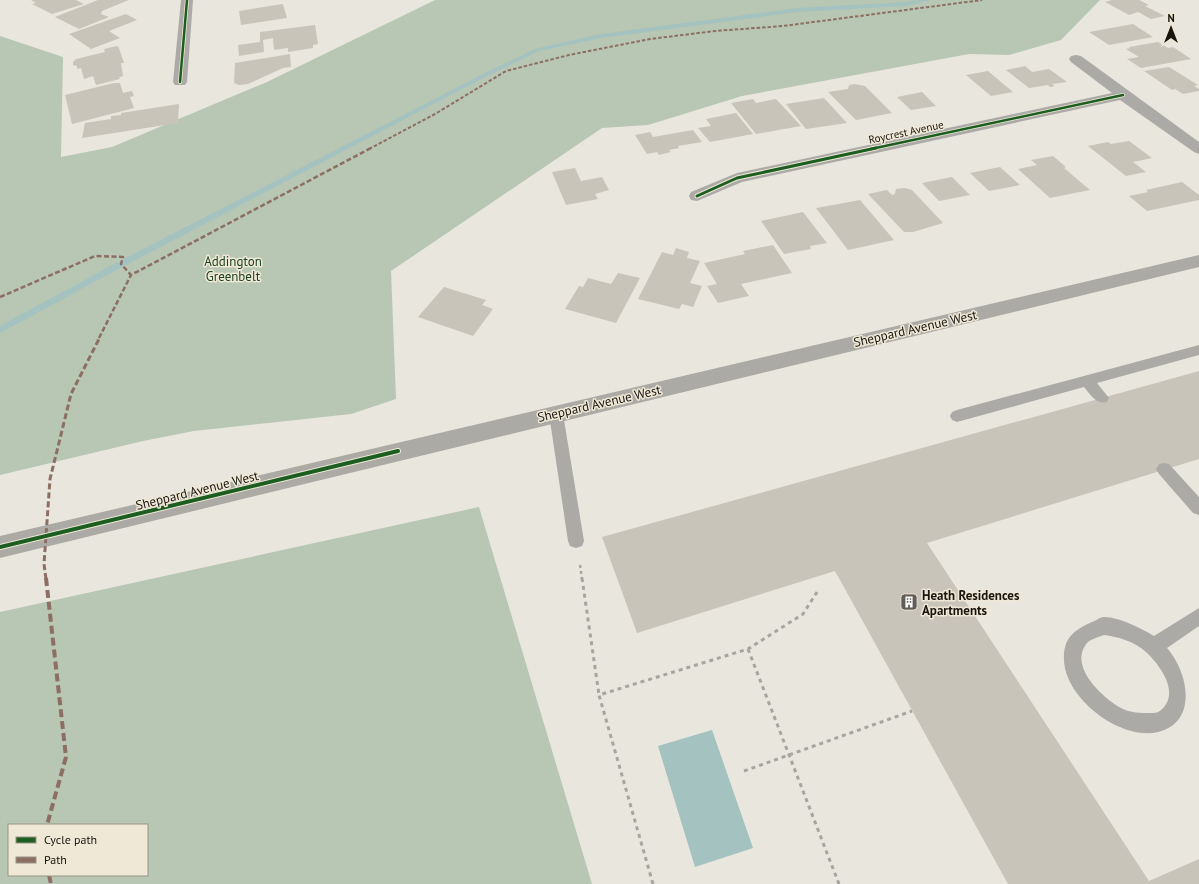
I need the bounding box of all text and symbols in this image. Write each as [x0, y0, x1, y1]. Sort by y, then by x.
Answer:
north arrow [1151, 8, 1191, 48]
text: N [1167, 11, 1175, 25]
street label: Roycrest Avenue [867, 117, 945, 147]
park label: Addington Greenbelt [204, 253, 262, 285]
street label: Sheppard Avenue West [852, 306, 979, 351]
street label: Sheppard Avenue West [536, 381, 663, 426]
street label: Sheppard Avenue West [134, 467, 261, 514]
place label: Heath Residences Apartments [922, 587, 1020, 619]
building icon: Heath Residences Apartments [899, 592, 919, 612]
legend [8, 824, 148, 876]
text: Cycle path [44, 832, 97, 847]
text: Path [44, 852, 67, 867]

